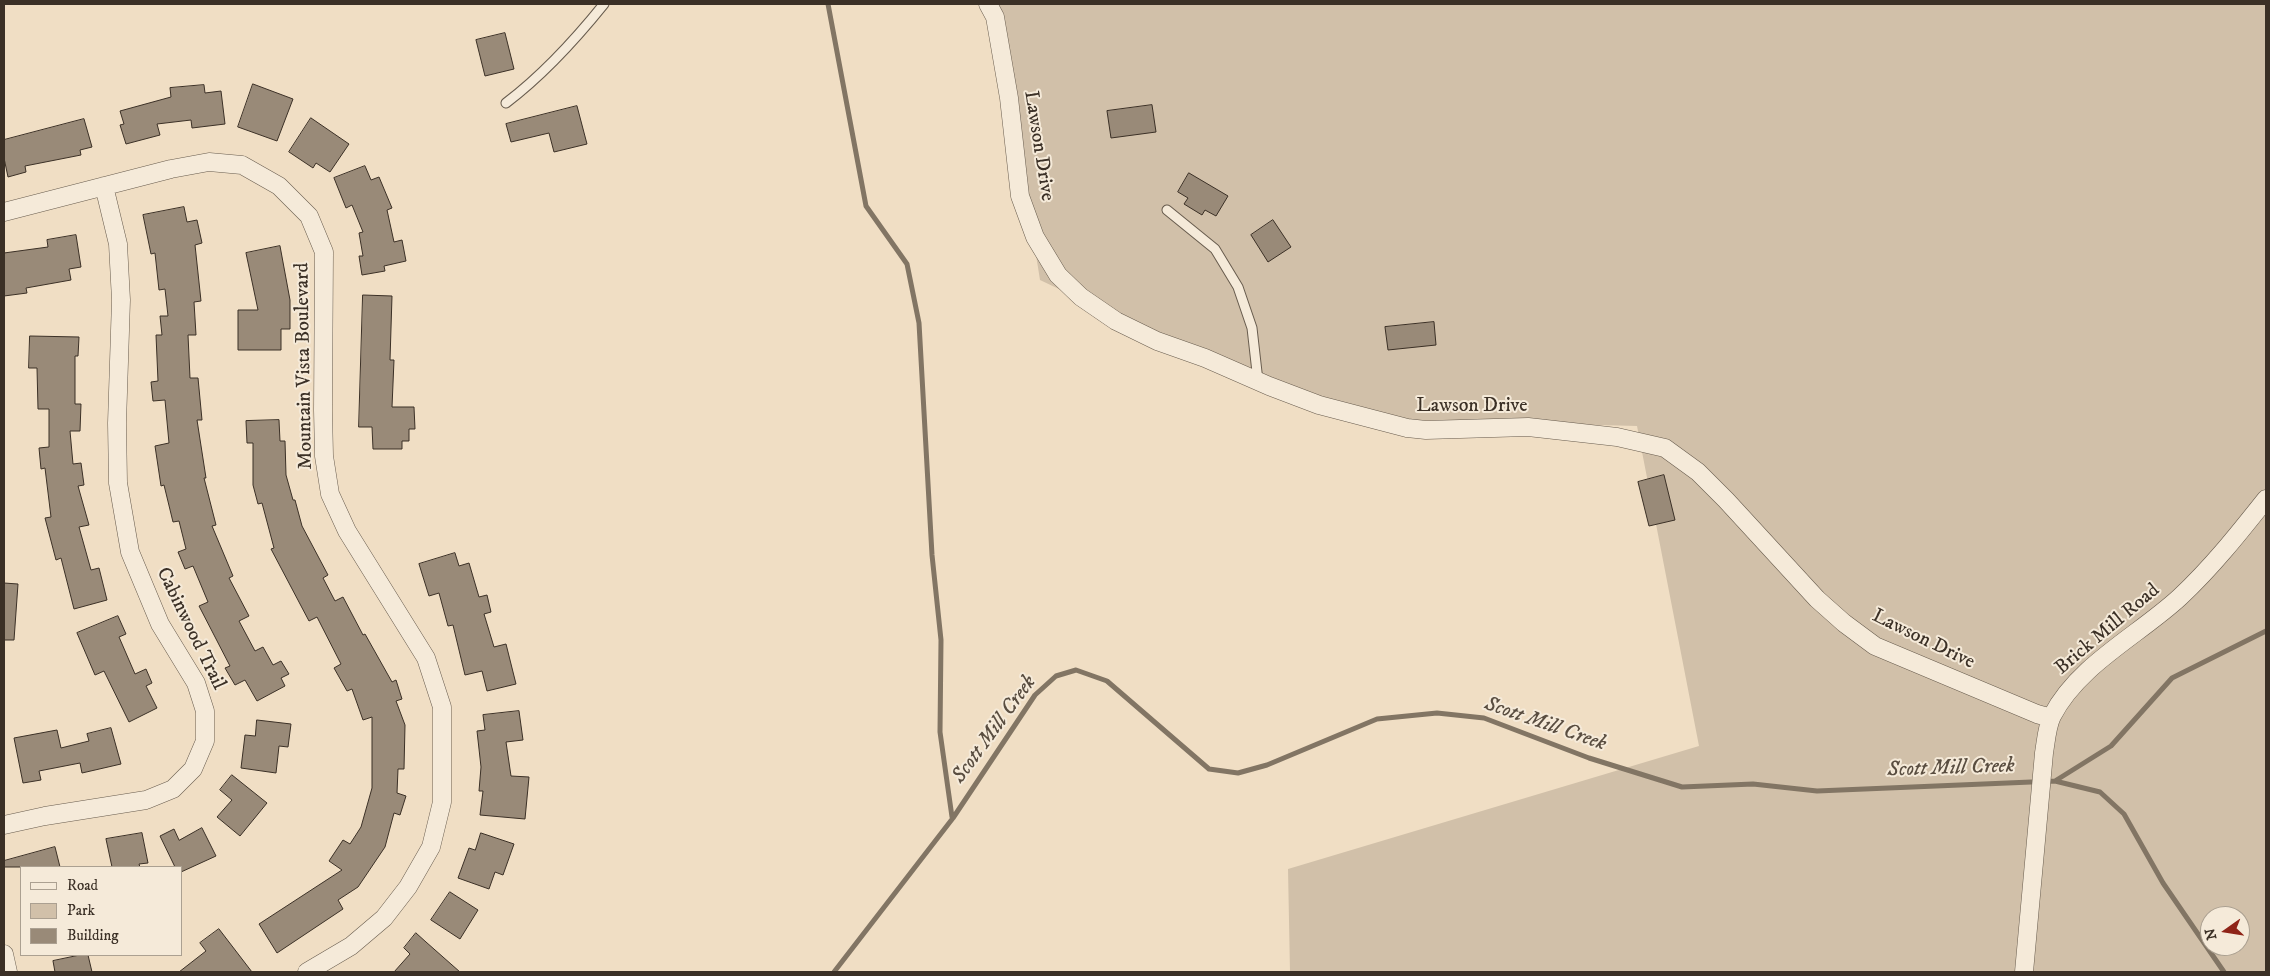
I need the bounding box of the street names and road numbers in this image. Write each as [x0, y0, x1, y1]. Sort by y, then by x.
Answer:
street label: Lawson Drive [1017, 89, 1059, 203]
street label: Mountain Vista Boulevard [291, 262, 319, 470]
street label: Lawson Drive [1416, 395, 1528, 419]
street label: Cabinwood Trail [150, 564, 230, 694]
street label: Brick Mill Road [2051, 579, 2165, 681]
street label: Lawson Drive [1868, 605, 1978, 675]

